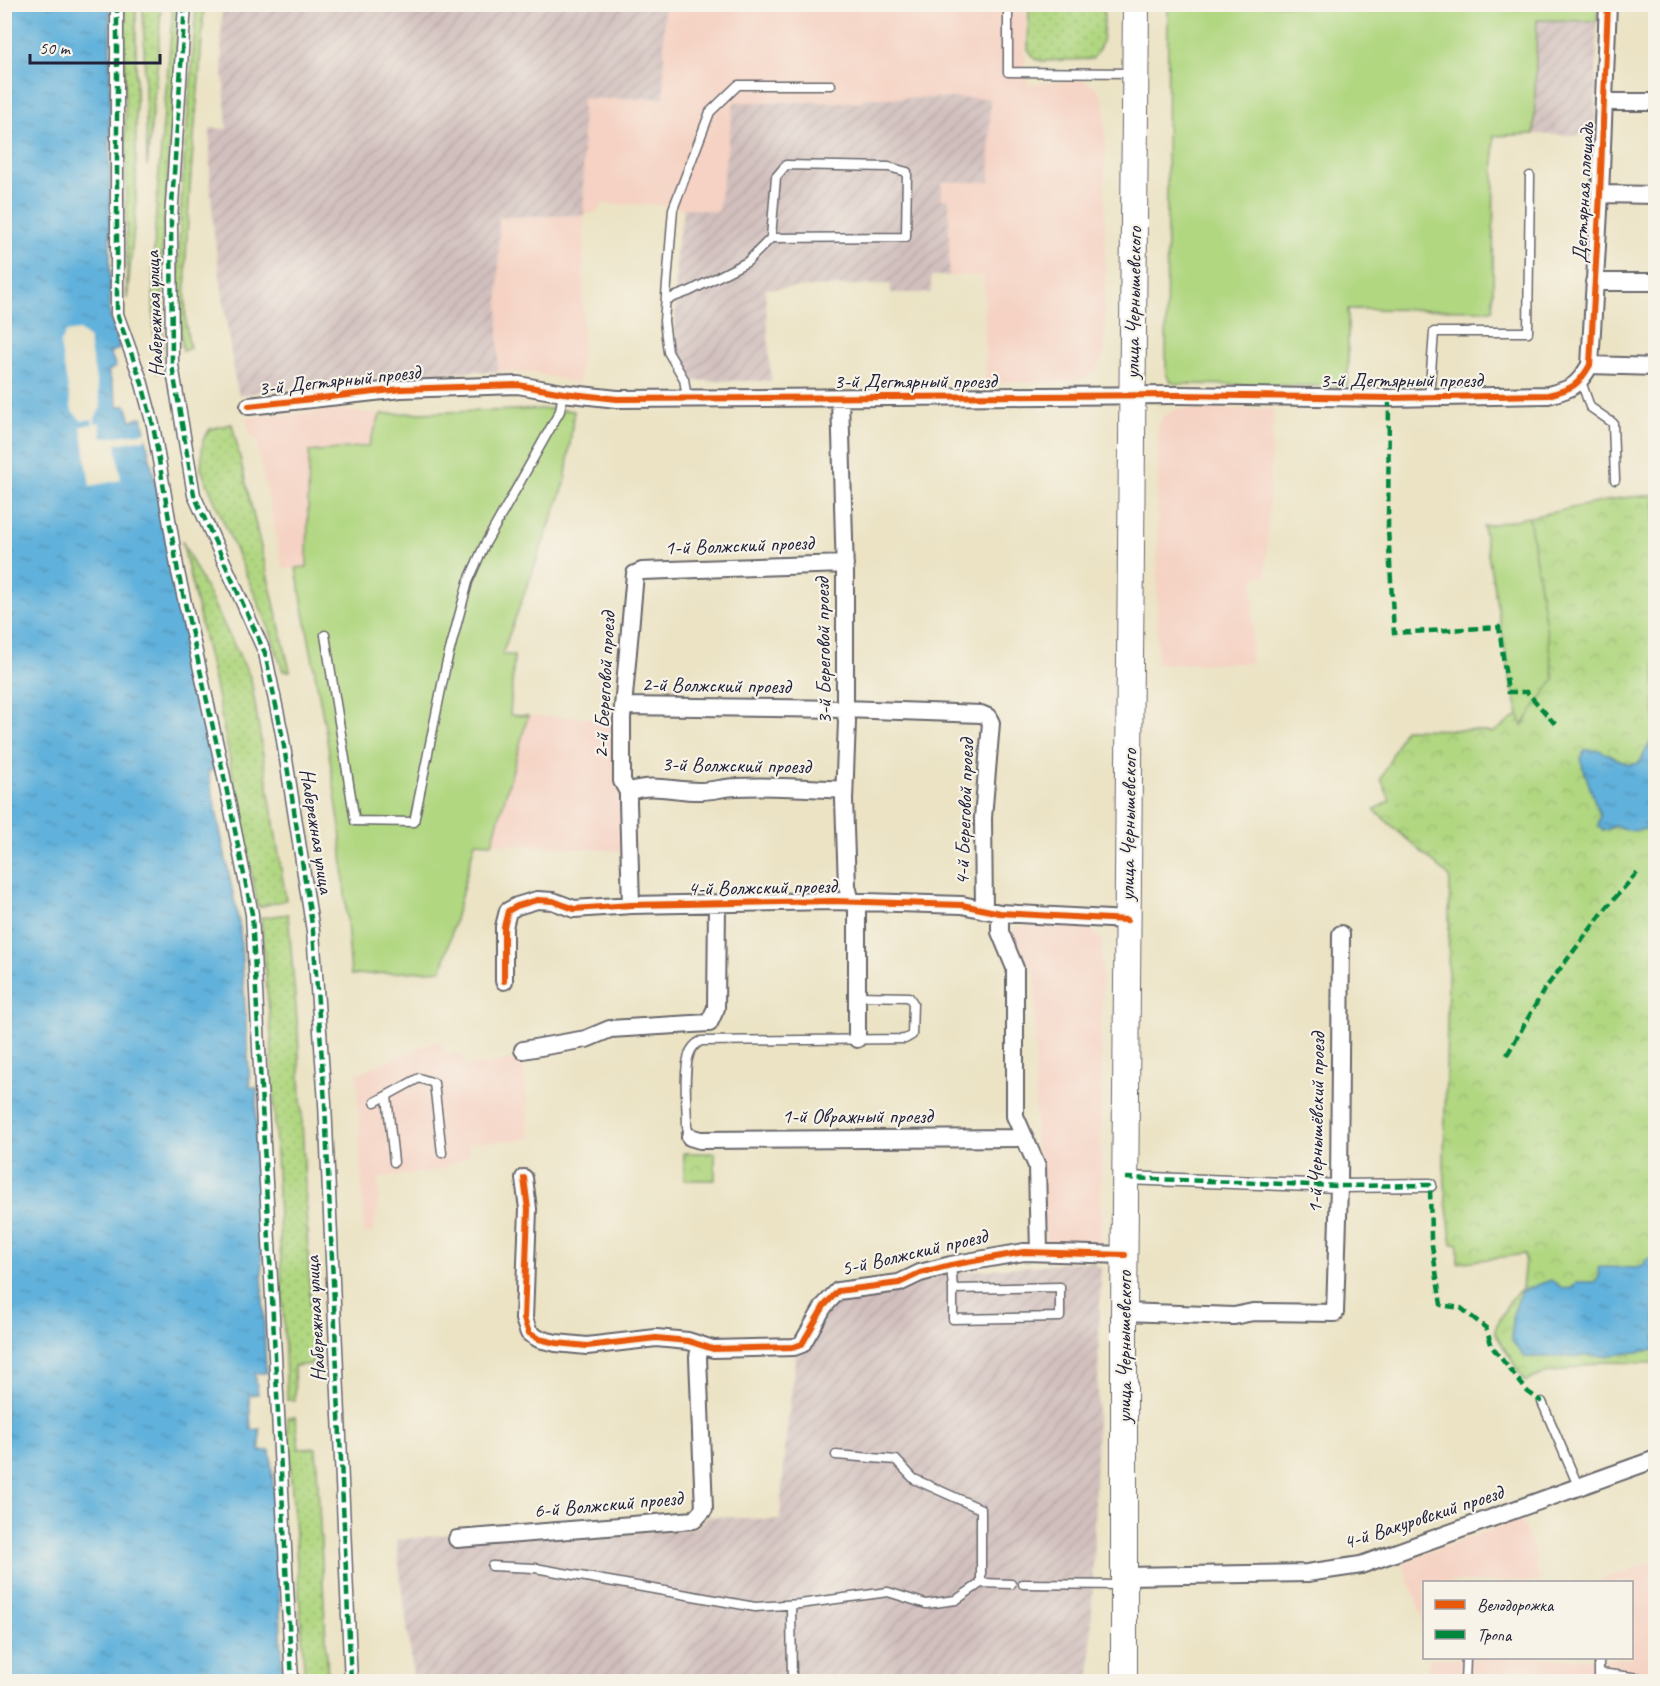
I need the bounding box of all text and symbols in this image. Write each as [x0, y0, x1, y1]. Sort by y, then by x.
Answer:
scale bar [30, 27, 160, 65]
text: 50 m [39, 37, 72, 59]
street label: Дегтярная площадь [1566, 121, 1600, 264]
street label: улица Чернышевского [1119, 225, 1147, 381]
street label: Набережная улица [139, 249, 169, 377]
street label: 3-й Дегтярный проезд [257, 358, 424, 401]
street label: 3-й Дегтярный проезд [1320, 367, 1485, 393]
street label: 3-й Дегтярный проезд [834, 368, 999, 394]
street label: 1-й Волжский проезд [664, 529, 816, 561]
street label: 3-й Береговой проезд [809, 575, 837, 725]
street label: 2-й Береговой проезд [587, 608, 621, 759]
street label: 2-й Волжский проезд [641, 671, 793, 699]
street label: 4-й Береговой проезд [948, 736, 980, 886]
street label: улица Чернышевского [1114, 747, 1142, 903]
street label: 3-й Волжский проезд [661, 751, 813, 779]
street label: Набережная улица [294, 767, 340, 897]
street label: 4-й Волжский проезд [687, 873, 839, 901]
street label: 1-й Чернышёвский проезд [1301, 1030, 1331, 1214]
street label: 1-й Овражный проезд [782, 1103, 935, 1129]
street label: 5-й Волжский проезд [839, 1222, 992, 1281]
street label: Набережная улица [299, 1254, 331, 1383]
street label: улица Чернышевского [1111, 1269, 1137, 1425]
street label: 4-й Вакуровский проезд [1340, 1478, 1509, 1555]
street label: 6-й Волжский проезд [533, 1484, 686, 1523]
legend [1423, 1581, 1633, 1659]
text: Велодорожка [1477, 1594, 1555, 1616]
text: Тропа [1477, 1624, 1513, 1646]

